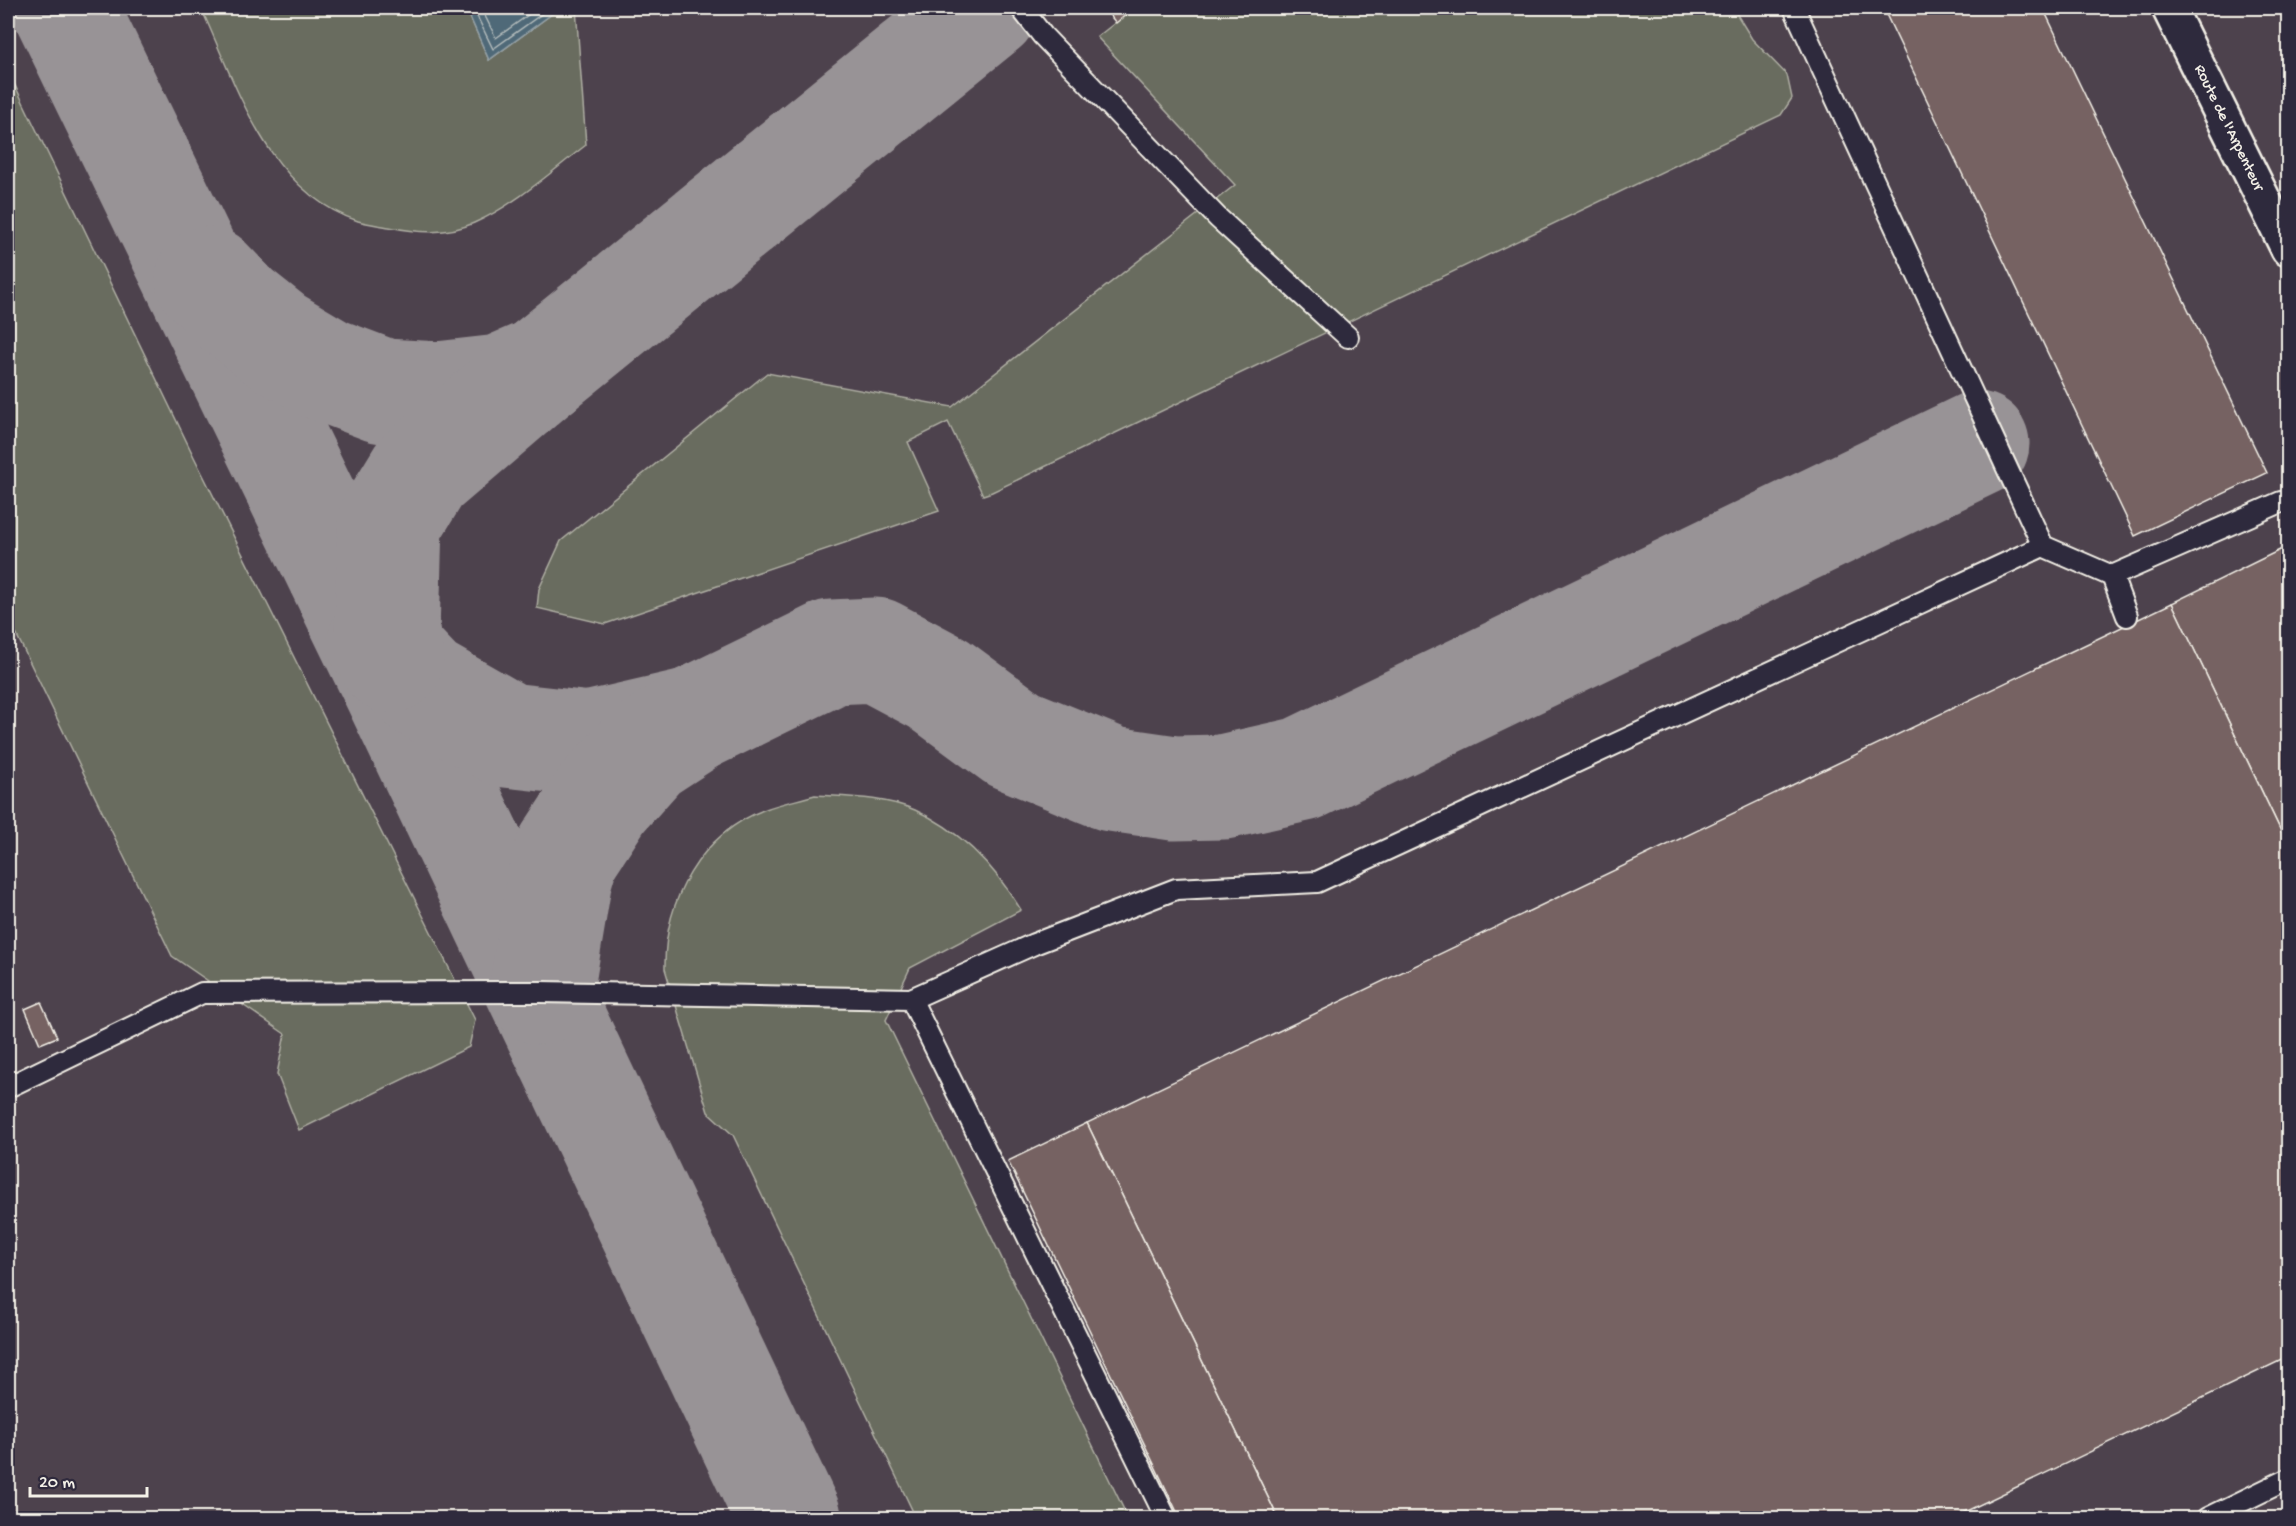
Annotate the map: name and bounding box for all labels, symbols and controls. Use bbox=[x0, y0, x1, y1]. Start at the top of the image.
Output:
street label: Route de l'Arpenteur bbox=[2189, 62, 2268, 196]
scale bar bbox=[30, 1460, 147, 1498]
text: 20 m bbox=[39, 1473, 75, 1494]

